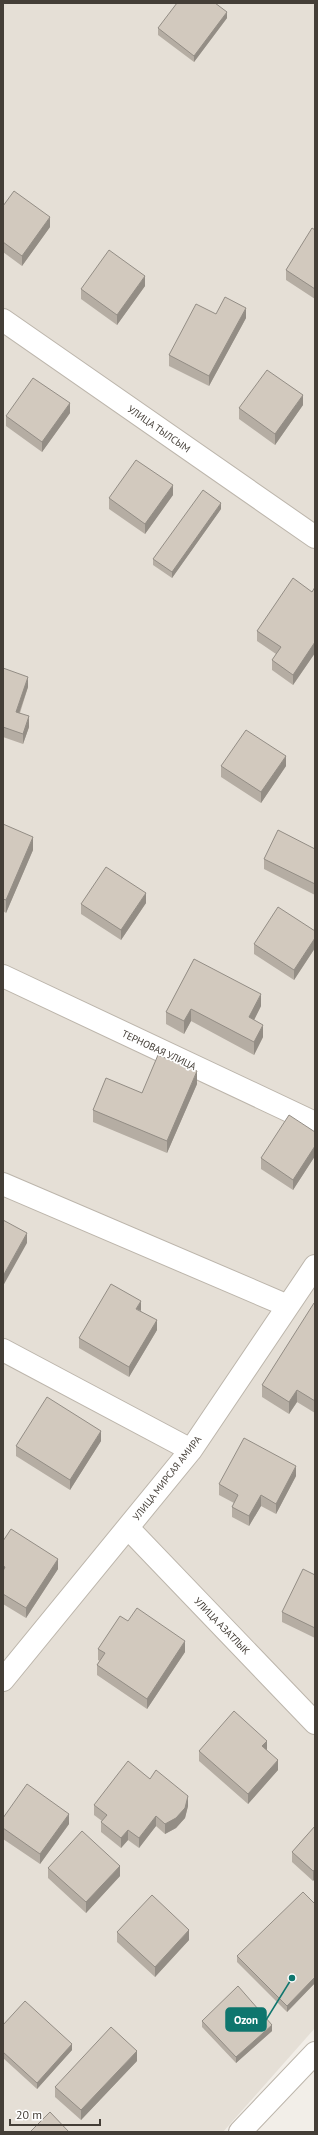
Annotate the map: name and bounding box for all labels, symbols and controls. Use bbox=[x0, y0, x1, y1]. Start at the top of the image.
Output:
street label: УЛИЦА ТЫЛСЫМ bbox=[125, 403, 193, 456]
street label: ТЕРНОВАЯ УЛИЦА bbox=[120, 1027, 199, 1073]
street label: УЛИЦА МИРСАЯ АМИРА bbox=[130, 1433, 204, 1523]
street label: УЛИЦА АЗАТЛЫК bbox=[191, 1595, 253, 1657]
callout: Ozon bbox=[226, 2008, 266, 2031]
text: Ozon bbox=[234, 2013, 258, 2027]
scale bar bbox=[10, 2101, 100, 2127]
text: 20 m bbox=[16, 2107, 42, 2122]

